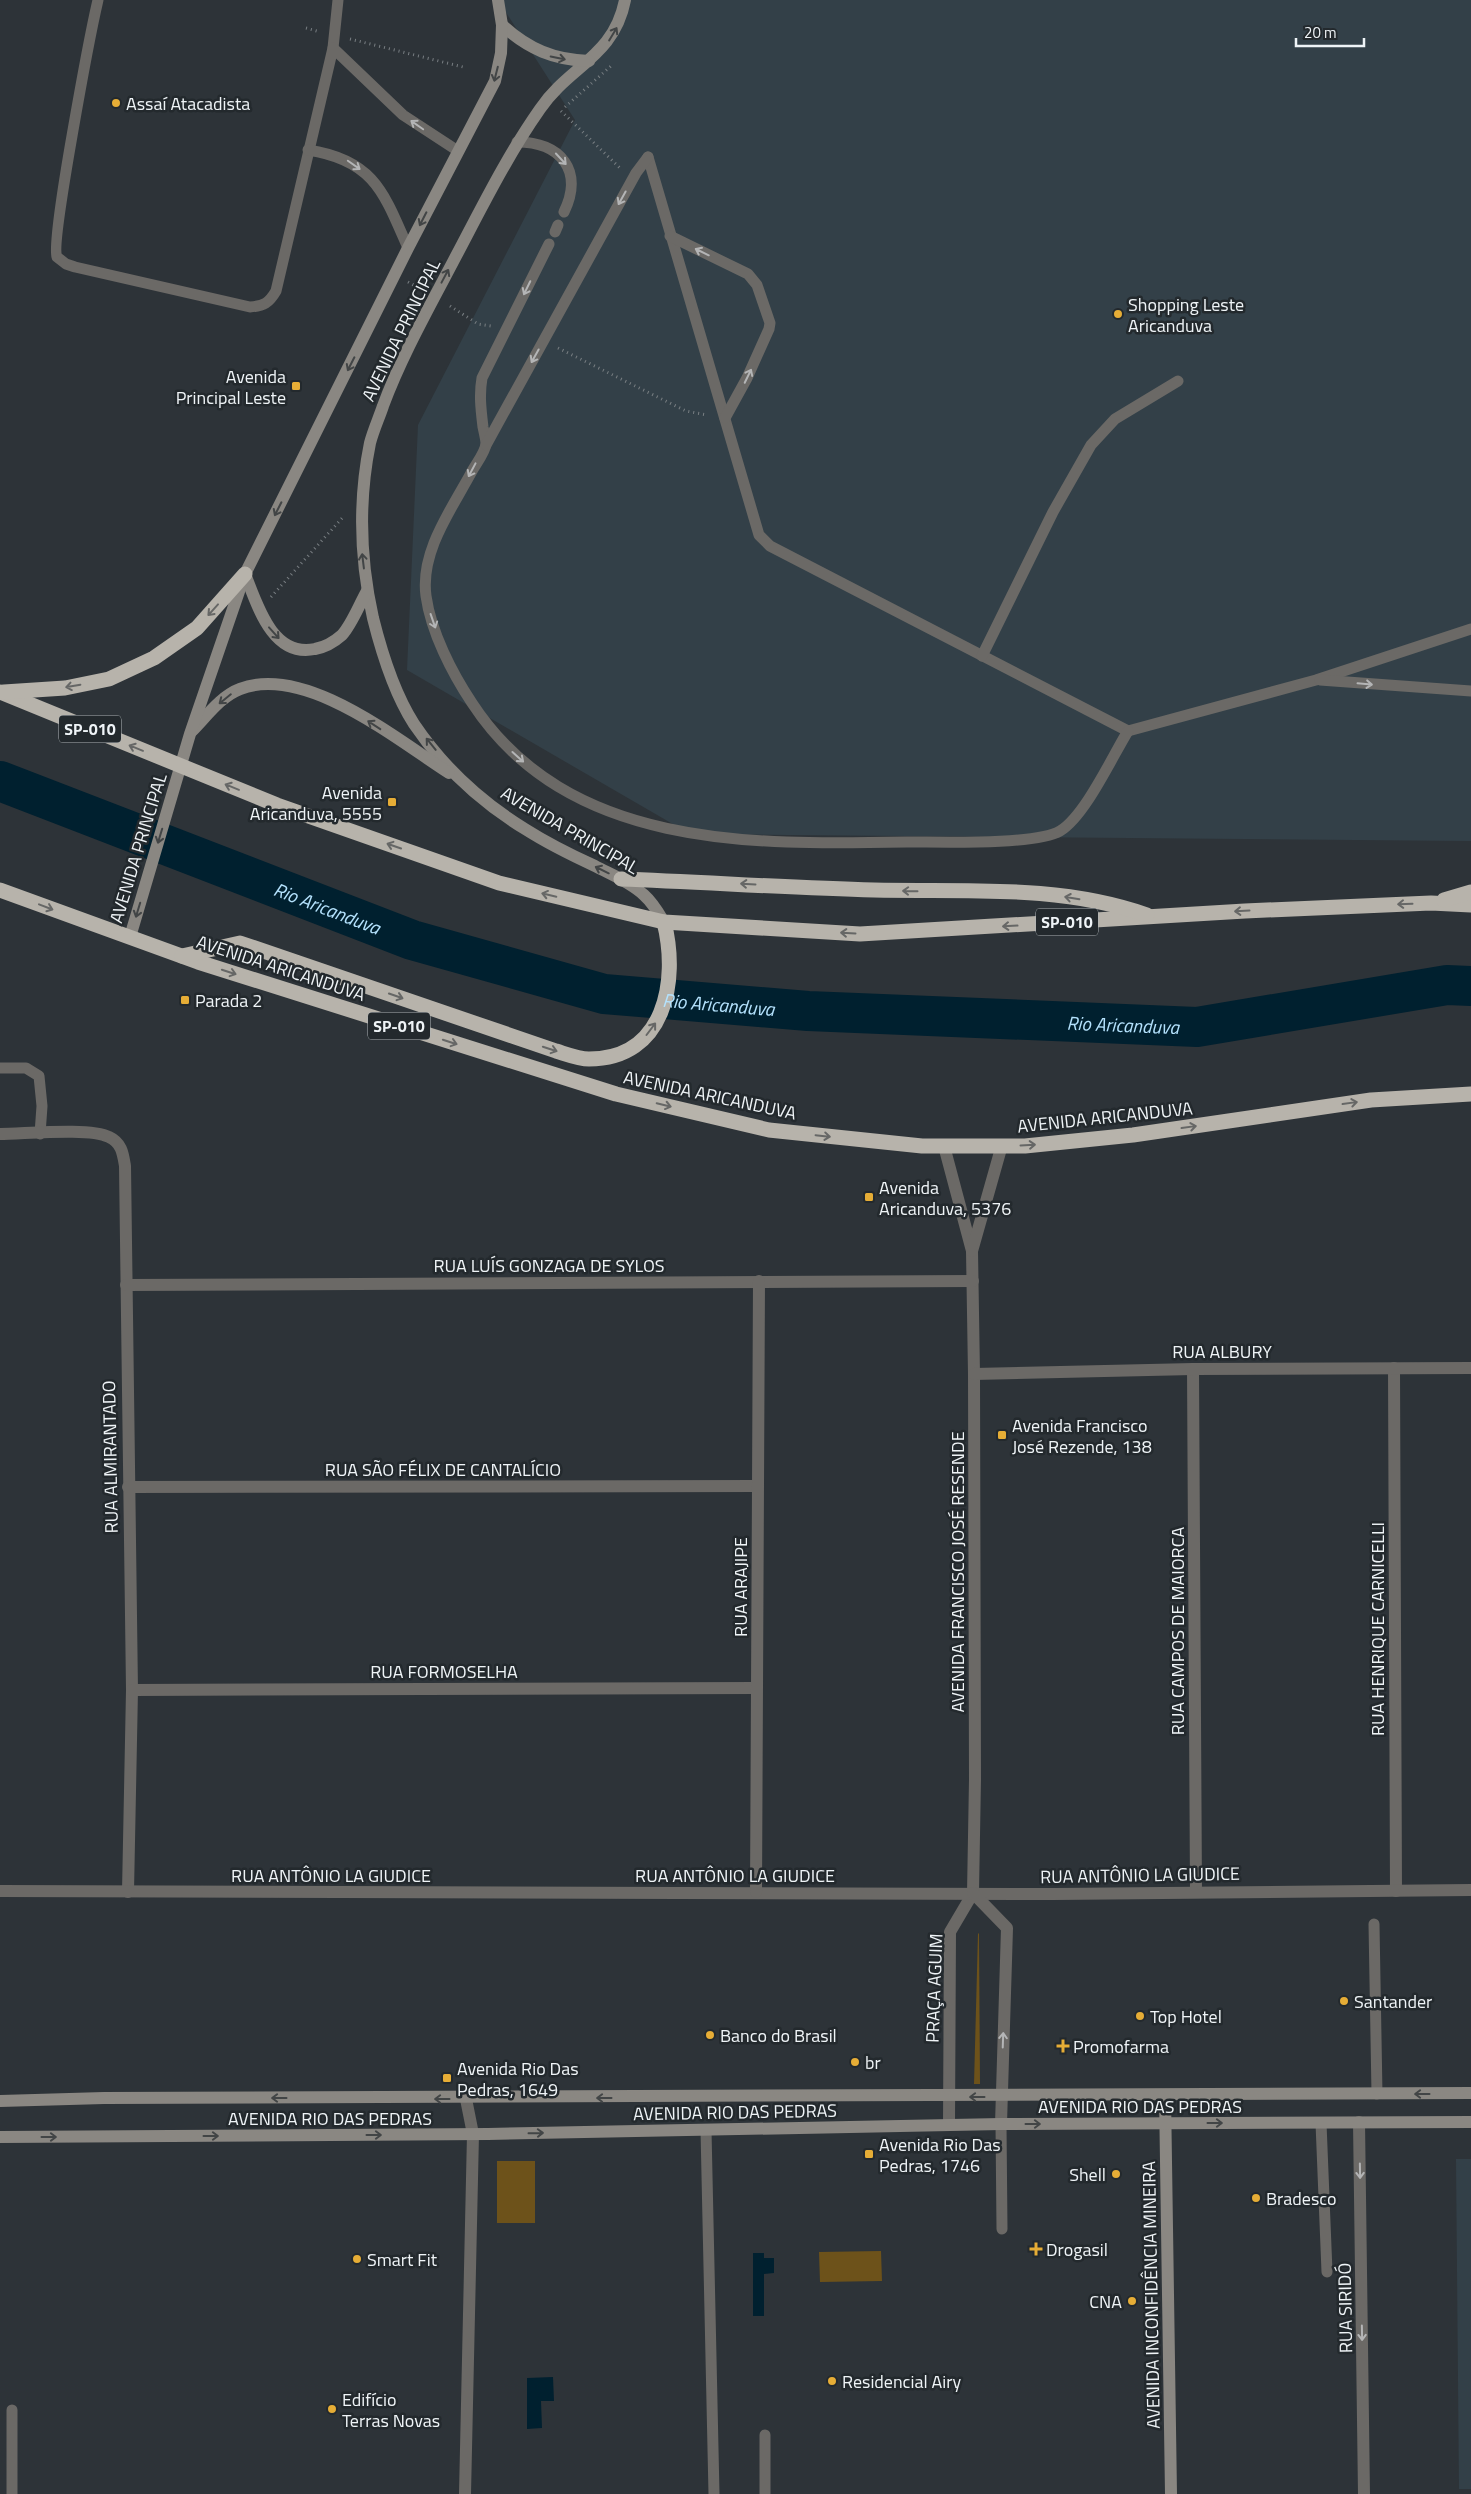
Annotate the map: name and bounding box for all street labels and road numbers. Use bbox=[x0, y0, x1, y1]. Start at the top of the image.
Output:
street label: AVENIDA PRINCIPAL bbox=[355, 254, 447, 406]
road number: SP-010 bbox=[59, 716, 121, 742]
street label: AVENIDA PRINCIPAL bbox=[102, 769, 174, 926]
street label: AVENIDA PRINCIPAL bbox=[496, 779, 644, 881]
road number: SP-010 bbox=[1036, 909, 1098, 936]
street label: AVENIDA ARICANDUVA bbox=[193, 928, 369, 1008]
road number: SP-010 bbox=[368, 1012, 430, 1040]
street label: AVENIDA ARICANDUVA bbox=[621, 1063, 799, 1127]
street label: AVENIDA ARICANDUVA bbox=[1016, 1094, 1194, 1140]
street label: RUA LUÍS GONZAGA DE SYLOS bbox=[433, 1252, 665, 1279]
street label: RUA ALBURY bbox=[1172, 1338, 1272, 1365]
street label: RUA ALMIRANTADO bbox=[95, 1380, 125, 1534]
street label: AVENIDA FRANCISCO JOSÉ RESENDE bbox=[944, 1431, 971, 1713]
street label: RUA SÃO FÉLIX DE CANTALÍCIO bbox=[325, 1456, 561, 1483]
street label: RUA HENRIQUE CARNICELLI bbox=[1364, 1522, 1391, 1736]
street label: RUA CAMPOS DE MAIORCA bbox=[1164, 1527, 1191, 1735]
street label: RUA ARAJIPE bbox=[727, 1537, 754, 1637]
street label: RUA FORMOSELHA bbox=[370, 1658, 518, 1685]
street label: RUA ANTÔNIO LA GIUDICE bbox=[1040, 1860, 1240, 1890]
street label: RUA ANTÔNIO LA GIUDICE bbox=[231, 1862, 431, 1889]
street label: RUA ANTÔNIO LA GIUDICE bbox=[635, 1862, 835, 1889]
street label: PRAÇA AGUIM bbox=[919, 1933, 949, 2043]
street label: AVENIDA RIO DAS PEDRAS bbox=[1038, 2093, 1242, 2120]
street label: AVENIDA RIO DAS PEDRAS bbox=[633, 2097, 837, 2127]
street label: AVENIDA RIO DAS PEDRAS bbox=[228, 2105, 432, 2132]
street label: AVENIDA INCONFIDÊNCIA MINEIRA bbox=[1135, 2161, 1167, 2429]
street label: RUA SIRIDÓ bbox=[1331, 2263, 1359, 2353]

